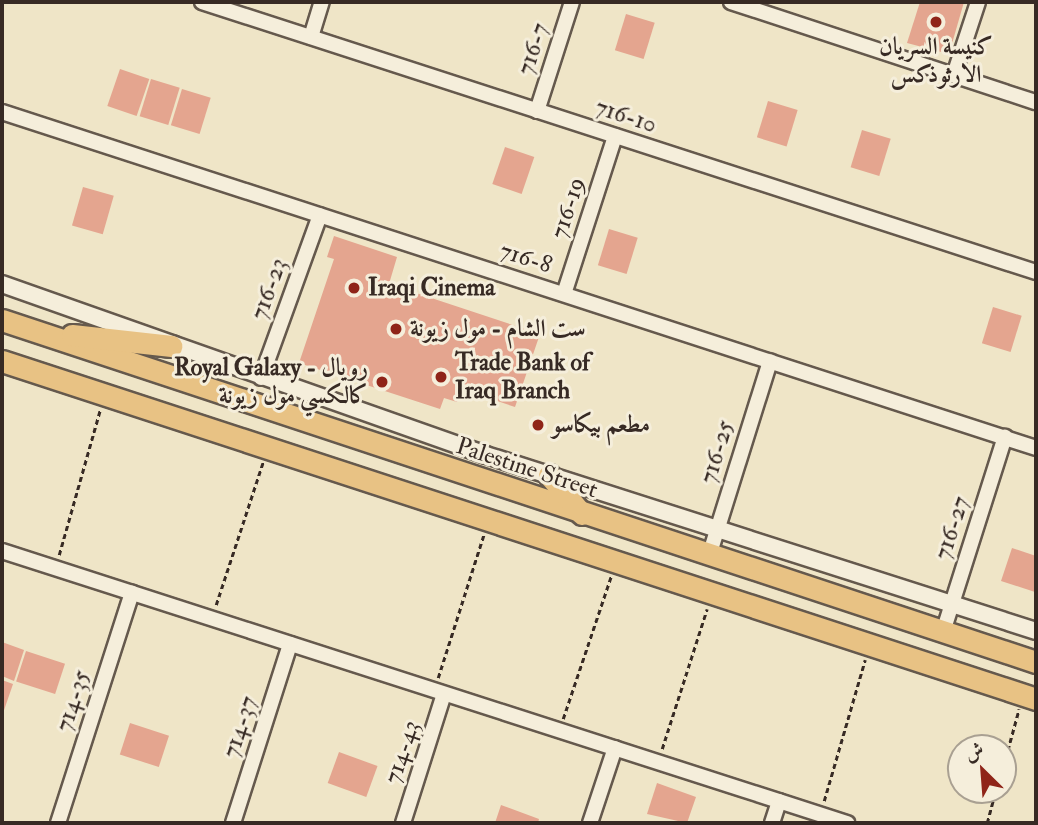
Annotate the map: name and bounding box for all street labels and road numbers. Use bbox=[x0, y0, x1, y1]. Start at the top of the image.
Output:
street label: 716-7 bbox=[511, 19, 555, 79]
street label: 716-10 bbox=[592, 93, 660, 139]
street label: 716-19 bbox=[545, 174, 591, 242]
street label: 716-8 bbox=[496, 236, 556, 280]
street label: 716-23 bbox=[245, 254, 293, 324]
street label: 716-25 bbox=[694, 417, 740, 487]
street label: Palestine Street bbox=[453, 432, 601, 504]
street label: 716-27 bbox=[928, 493, 976, 563]
street label: 714-35 bbox=[50, 667, 96, 735]
street label: 714-37 bbox=[217, 693, 263, 761]
street label: 714-43 bbox=[378, 717, 426, 787]

